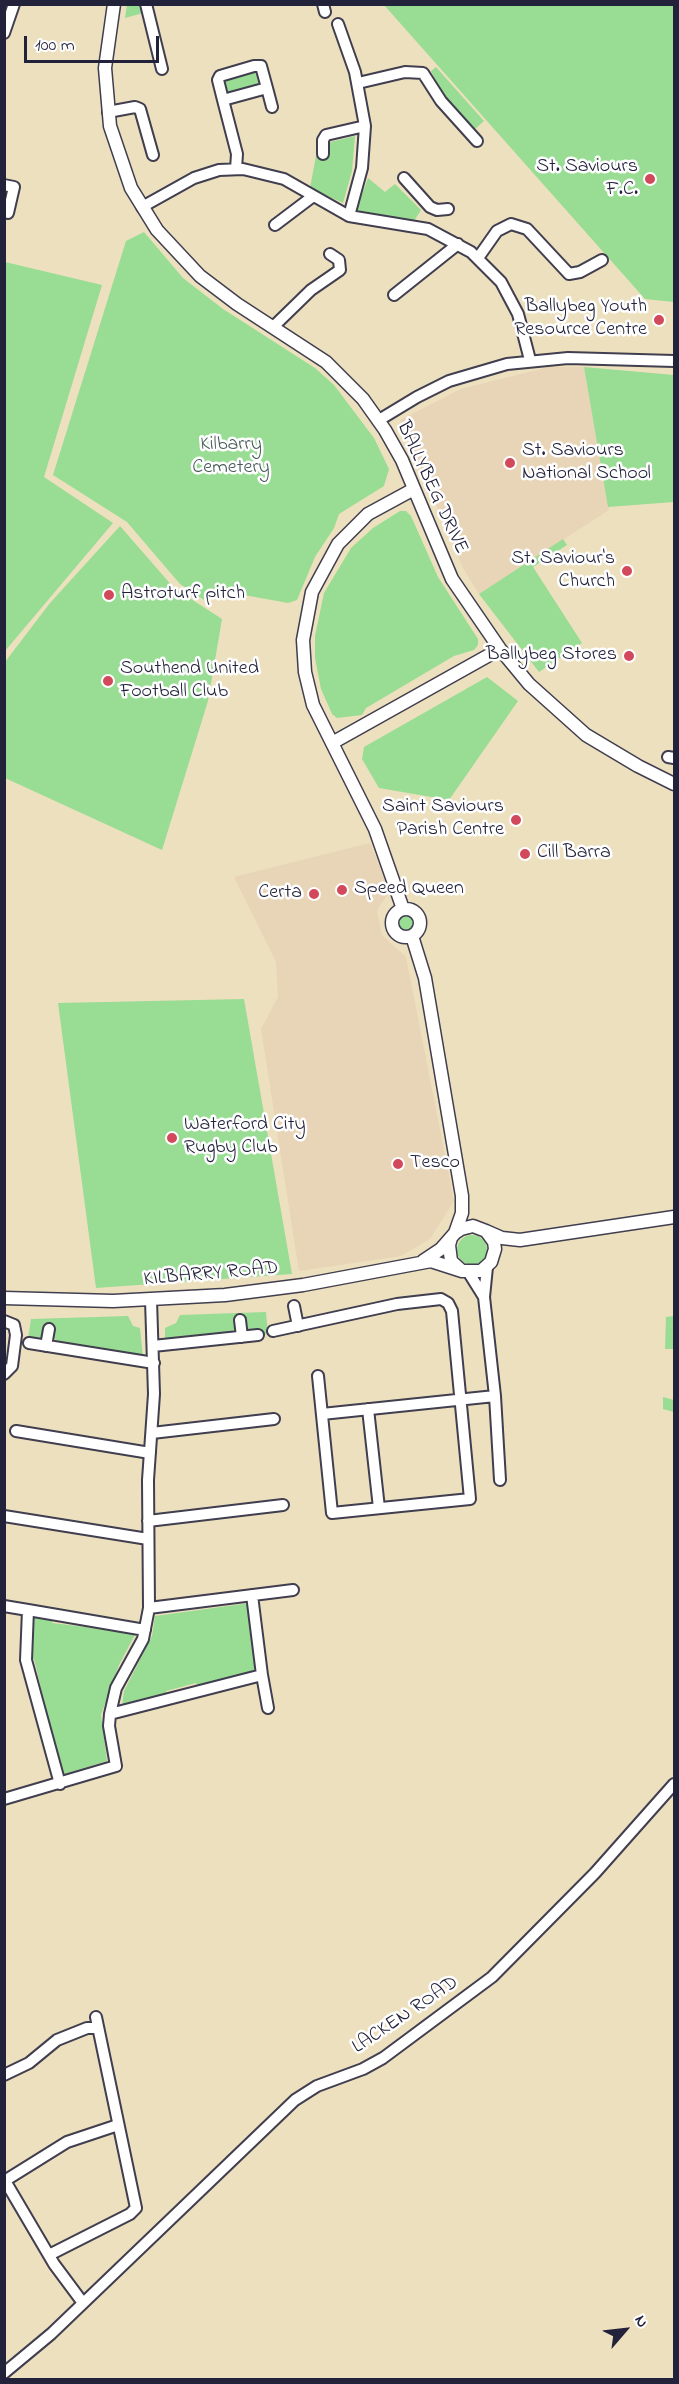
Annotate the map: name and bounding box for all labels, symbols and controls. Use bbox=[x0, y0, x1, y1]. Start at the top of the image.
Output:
scale bar bbox=[27, 24, 162, 62]
text: 100 m bbox=[35, 33, 75, 59]
place label: St. Saviours F.C. bbox=[536, 156, 638, 203]
marker: St. Saviours F.C. bbox=[643, 172, 657, 186]
place label: Ballybeg Youth Resource Centre bbox=[514, 296, 647, 343]
marker: Ballybeg Youth Resource Centre bbox=[652, 313, 666, 327]
street label: BALLYBEG DRIVE bbox=[390, 418, 472, 558]
park label: Kilbarry Cemetery bbox=[192, 434, 270, 481]
place label: St. Saviours National School bbox=[522, 440, 651, 487]
marker: St. Saviours National School bbox=[503, 456, 517, 470]
place label: St. Saviour's Church bbox=[511, 548, 615, 595]
marker: St. Saviour's Church bbox=[620, 564, 634, 578]
place label: Astroturf pitch bbox=[121, 583, 245, 607]
marker: Astroturf pitch bbox=[102, 588, 116, 602]
place label: Ballybeg Stores bbox=[486, 644, 617, 668]
marker: Ballybeg Stores bbox=[622, 649, 636, 663]
place label: Southend United Football Club bbox=[120, 658, 259, 705]
marker: Southend United Football Club bbox=[101, 674, 115, 688]
place label: Saint Saviours Parish Centre bbox=[382, 796, 504, 843]
marker: Saint Saviours Parish Centre bbox=[509, 813, 523, 827]
place label: Cill Barra bbox=[537, 842, 611, 866]
marker: Cill Barra bbox=[518, 847, 532, 861]
place label: Speed Queen bbox=[354, 878, 464, 902]
place label: Certa bbox=[258, 882, 302, 906]
marker: Speed Queen bbox=[335, 883, 349, 897]
marker: Certa bbox=[307, 887, 321, 901]
place label: Waterford City Rugby Club bbox=[184, 1114, 306, 1161]
marker: Waterford City Rugby Club bbox=[165, 1131, 179, 1145]
place label: Tesco bbox=[410, 1152, 460, 1176]
marker: Tesco bbox=[391, 1157, 405, 1171]
street label: KILBARRY ROAD bbox=[143, 1257, 279, 1293]
street label: LACKEN ROAD bbox=[349, 1972, 463, 2060]
north arrow bbox=[595, 2300, 655, 2360]
text: N bbox=[628, 2311, 654, 2332]

